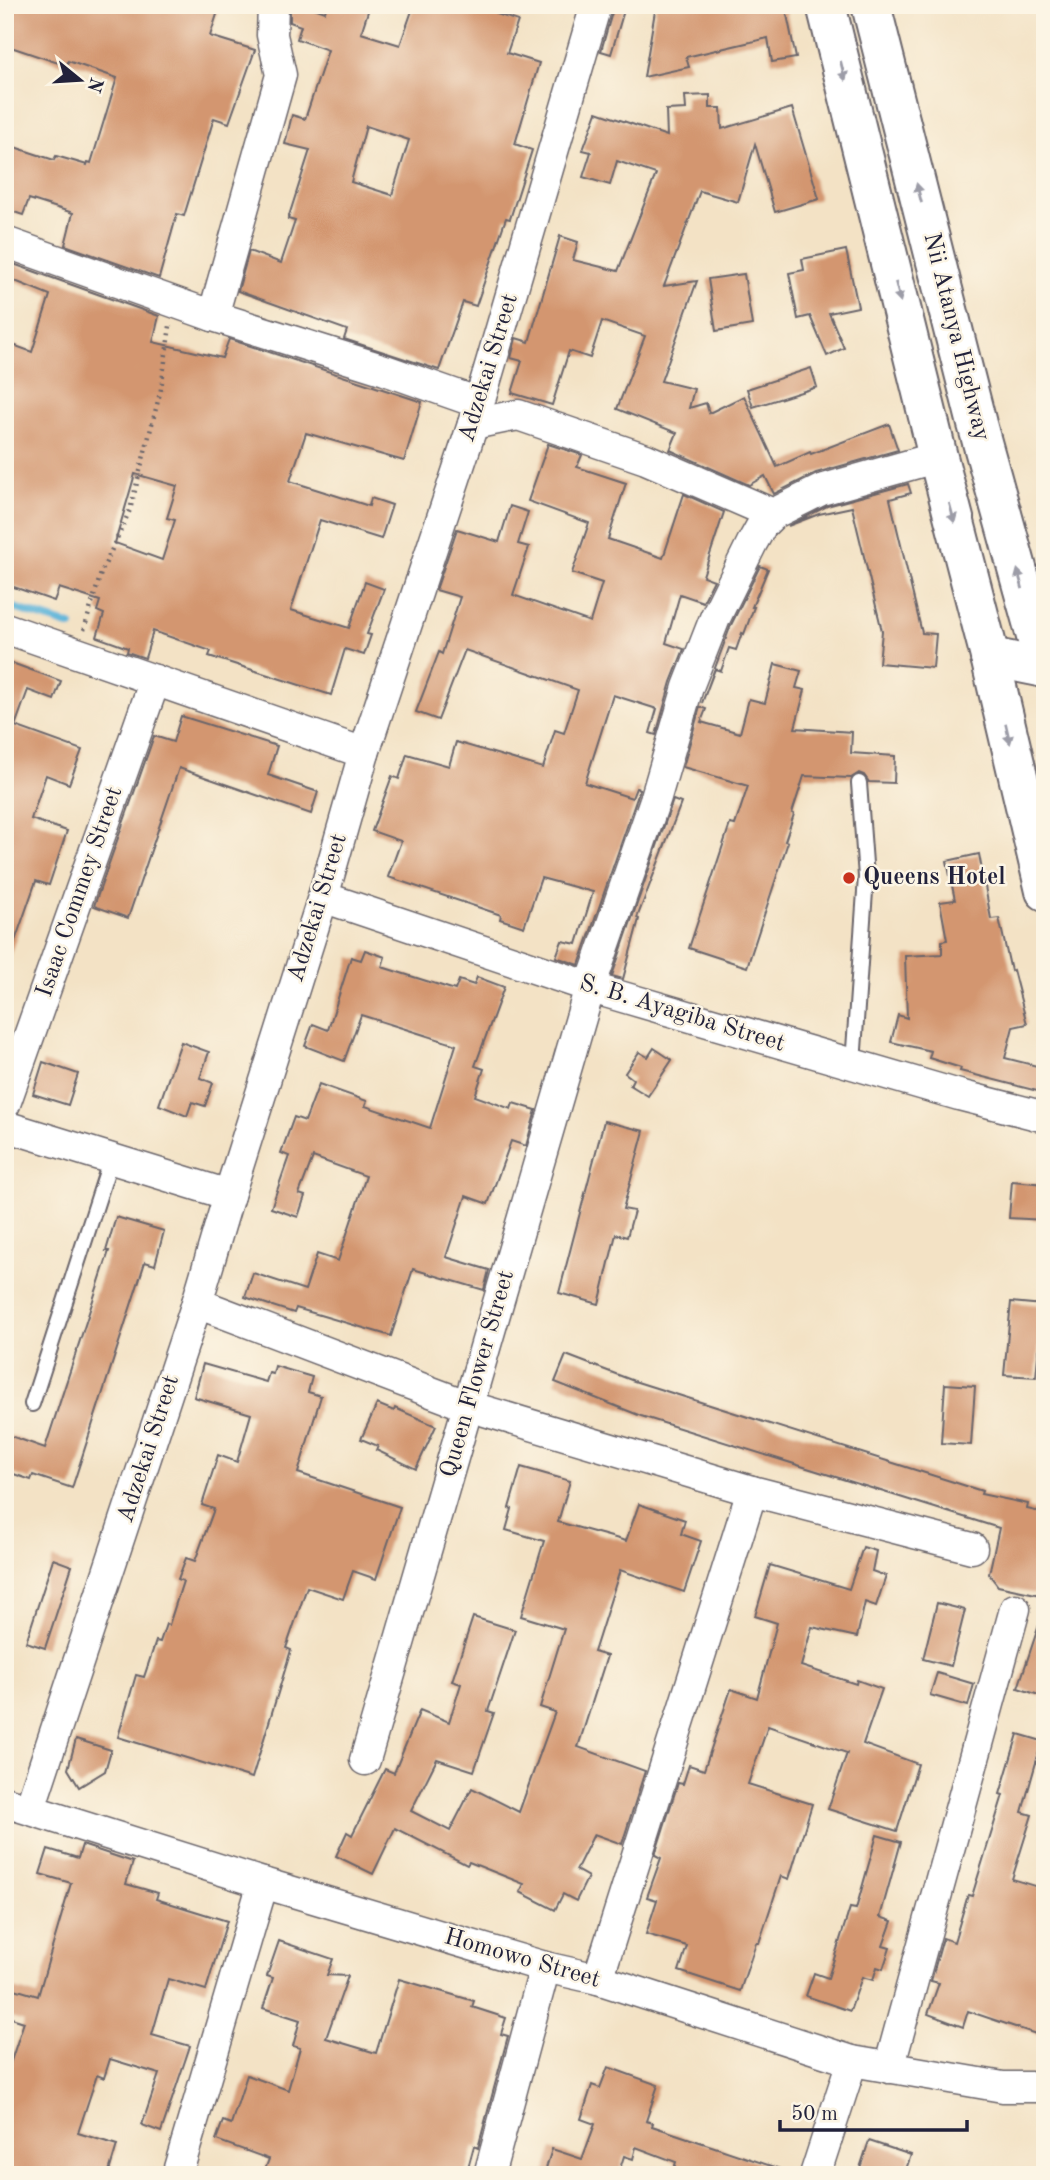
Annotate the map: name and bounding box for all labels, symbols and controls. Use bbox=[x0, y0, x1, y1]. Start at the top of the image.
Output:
north arrow bbox=[46, 46, 116, 116]
one-way arrow bbox=[838, 61, 848, 82]
text: N bbox=[82, 75, 105, 95]
one-way arrow bbox=[913, 182, 924, 204]
street label: Nii Atanya Highway bbox=[919, 230, 994, 444]
one-way arrow bbox=[893, 281, 904, 303]
street label: Adzekai Street bbox=[455, 291, 523, 445]
one-way arrow bbox=[947, 502, 958, 524]
one-way arrow bbox=[1014, 568, 1025, 590]
one-way arrow bbox=[1003, 723, 1014, 745]
street label: Isaac Commey Street bbox=[33, 784, 127, 1000]
street label: Adzekai Street bbox=[284, 831, 352, 985]
place label: Queens Hotel bbox=[863, 866, 1006, 890]
marker: Queens Hotel bbox=[841, 870, 857, 886]
street label: S. B. Ayagiba Street bbox=[576, 971, 788, 1057]
street label: Queen Flower Street bbox=[437, 1268, 519, 1480]
street label: Adzekai Street bbox=[114, 1372, 184, 1526]
street label: Homowo Street bbox=[441, 1925, 603, 1993]
scale bar bbox=[780, 2089, 968, 2133]
text: 50 m bbox=[791, 2104, 838, 2125]

